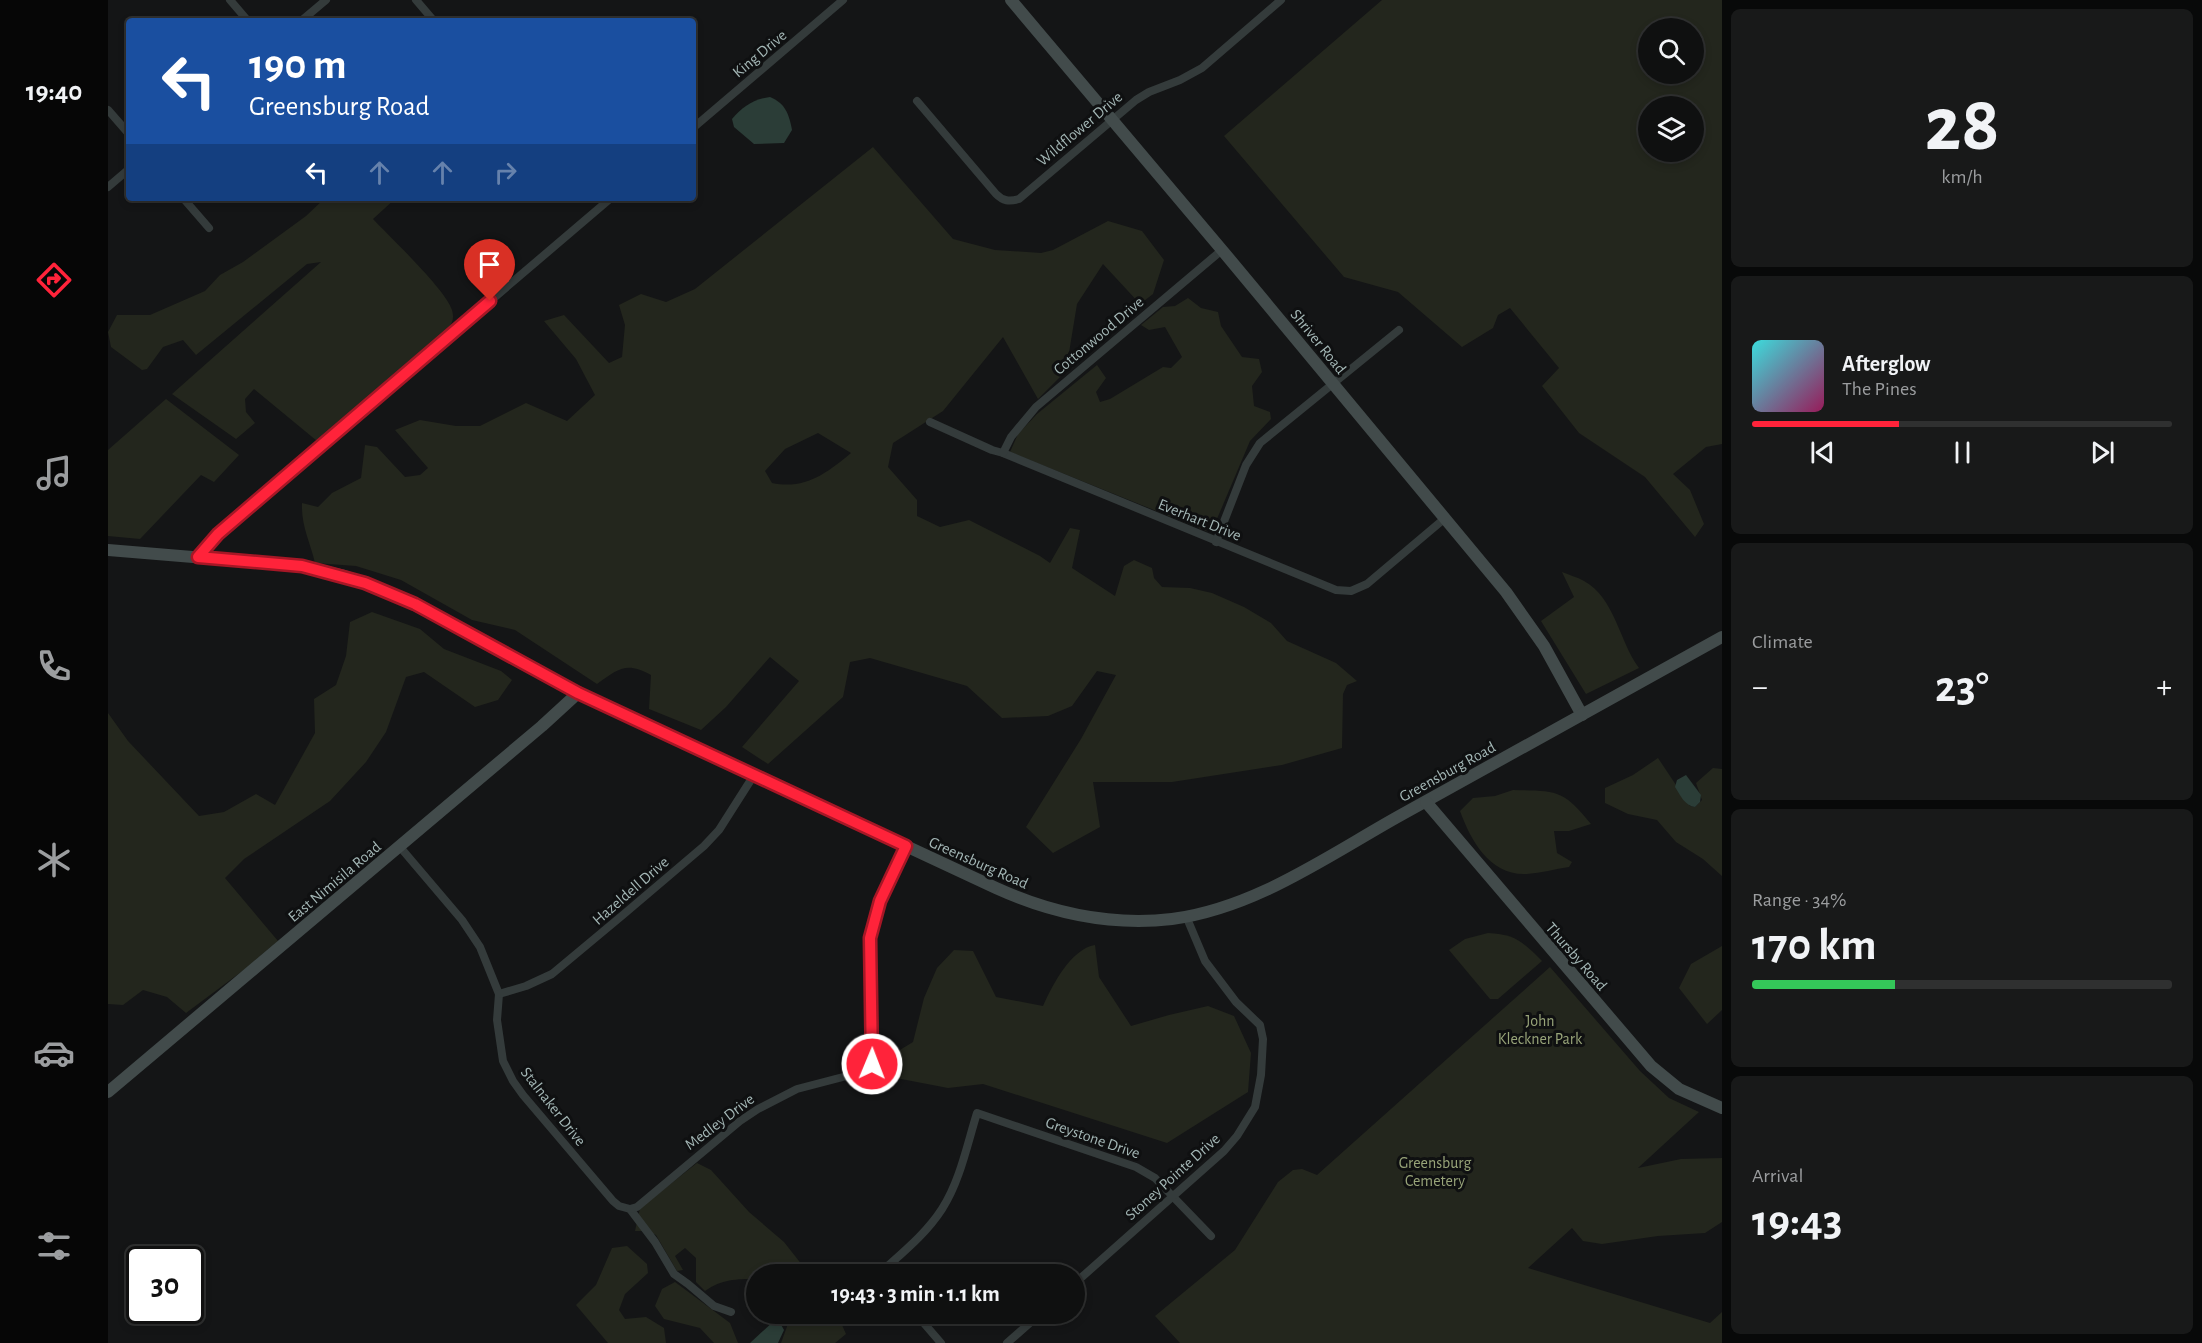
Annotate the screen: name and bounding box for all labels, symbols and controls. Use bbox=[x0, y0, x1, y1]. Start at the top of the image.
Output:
map controls bbox=[1638, 18, 1704, 162]
button: search bbox=[1638, 18, 1704, 84]
street label: King Drive bbox=[730, 27, 790, 81]
icon: left bbox=[150, 42, 228, 120]
text: 190 m bbox=[249, 44, 347, 86]
text: 19:40 bbox=[26, 78, 82, 105]
text: 28 bbox=[1924, 87, 2000, 165]
street label: Wildflower Drive bbox=[1034, 89, 1125, 169]
text: Greensburg Road bbox=[249, 93, 430, 120]
button: layers bbox=[1638, 96, 1704, 162]
icon: left bbox=[300, 156, 333, 189]
icon: ahead bbox=[363, 156, 396, 189]
icon: ahead bbox=[426, 156, 459, 189]
icon: right bbox=[489, 156, 522, 189]
text: km/h bbox=[1941, 167, 1983, 187]
pin bbox=[464, 239, 515, 301]
icon: arrive bbox=[473, 248, 506, 281]
icon: directions bbox=[33, 259, 75, 301]
street label: Cottonwood Drive bbox=[1051, 294, 1147, 378]
street label: Shriver Road bbox=[1287, 306, 1349, 377]
text: Afterglow bbox=[1842, 353, 1930, 375]
text: The Pines bbox=[1842, 379, 1917, 399]
icon: previous bbox=[1806, 436, 1839, 469]
icon: pause bbox=[1946, 436, 1979, 469]
icon: next bbox=[2086, 436, 2119, 469]
icon: music bbox=[33, 452, 75, 494]
street label: Everhart Drive bbox=[1156, 496, 1243, 544]
text: Climate bbox=[1752, 632, 1813, 652]
icon: phone bbox=[33, 645, 75, 687]
text: 23° bbox=[1935, 665, 1989, 710]
text: − bbox=[1752, 671, 1768, 704]
text: + bbox=[2156, 671, 2172, 704]
street label: Greensburg Road bbox=[1397, 739, 1498, 805]
street label: Greensburg Road bbox=[926, 834, 1031, 892]
icon: climate bbox=[33, 839, 75, 881]
street label: East Nimisila Road bbox=[285, 839, 384, 925]
street label: Hazeldell Drive bbox=[589, 853, 672, 928]
text: Range · 34% bbox=[1752, 890, 1847, 910]
street label: Thursby Road bbox=[1542, 920, 1610, 994]
text: 170 km bbox=[1752, 923, 1876, 968]
park label: John Kleckner Park bbox=[1498, 1013, 1583, 1047]
icon: car bbox=[33, 1032, 75, 1074]
position arrow bbox=[840, 1032, 904, 1096]
street label: Stalnaker Drive bbox=[518, 1064, 589, 1149]
street label: Medley Drive bbox=[682, 1091, 758, 1154]
street label: Greystone Drive bbox=[1043, 1114, 1142, 1163]
street label: Stoney Pointe Drive bbox=[1122, 1130, 1224, 1224]
park label: Greensburg Cemetery bbox=[1399, 1155, 1471, 1190]
text: Arrival bbox=[1752, 1166, 1803, 1186]
text: 19:43 bbox=[1752, 1199, 1842, 1244]
icon: filters bbox=[33, 1225, 75, 1267]
speed limit sign: 30 bbox=[126, 1246, 204, 1324]
text: 19:43 · 3 min · 1.1 km bbox=[831, 1283, 1000, 1305]

